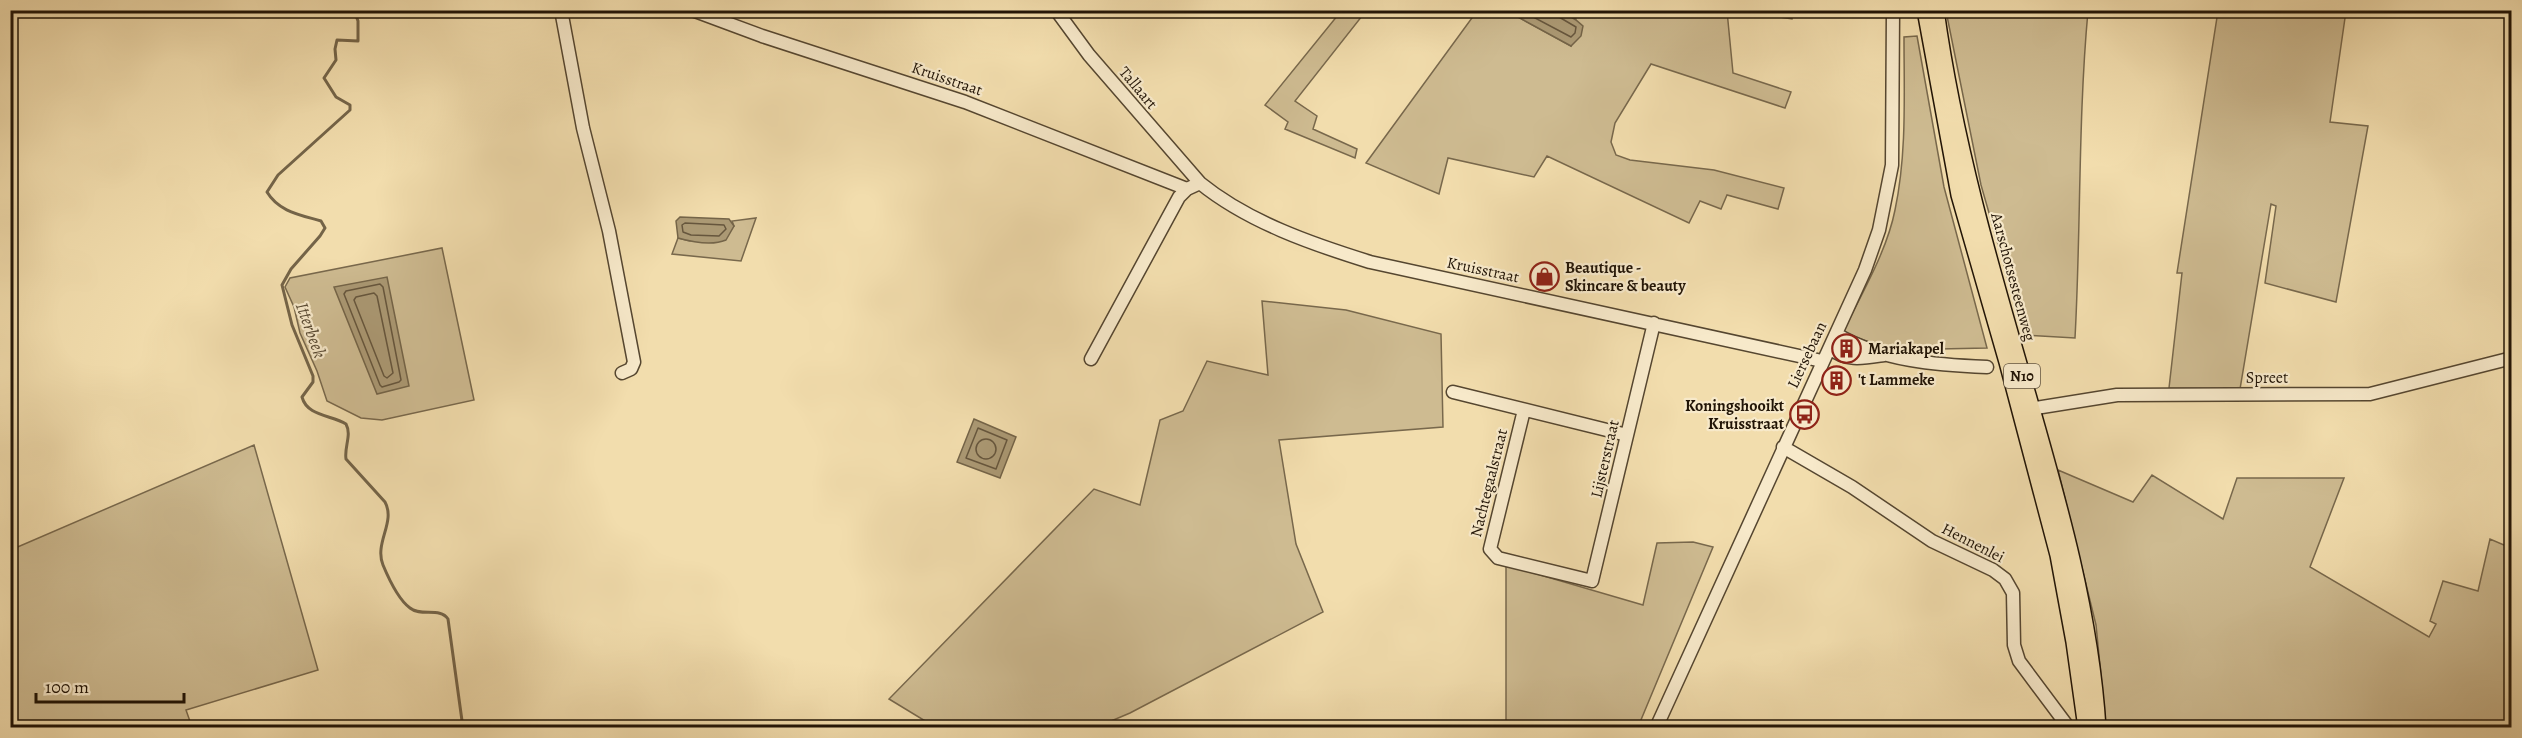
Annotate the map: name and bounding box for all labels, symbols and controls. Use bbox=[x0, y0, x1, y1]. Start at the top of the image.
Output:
street label: Kruisstraat bbox=[909, 57, 985, 101]
street label: Tallaart bbox=[1114, 62, 1162, 114]
street label: Aarschotsesteenweg bbox=[1985, 209, 2041, 344]
street label: Kruisstraat bbox=[1445, 252, 1521, 288]
place label: Beautique - Skincare & beauty bbox=[1565, 257, 1686, 297]
shop icon: Beautique - Skincare & beauty bbox=[1528, 261, 1560, 293]
water label: Itterbeek bbox=[290, 299, 332, 361]
street label: Liersebaan bbox=[1782, 318, 1832, 392]
building icon: Mariakapel bbox=[1831, 333, 1863, 365]
place label: Mariakapel bbox=[1868, 338, 1945, 360]
building icon: 't Lammeke bbox=[1821, 364, 1853, 396]
road number: N10 bbox=[2004, 364, 2040, 388]
street label: Spreet bbox=[2246, 367, 2288, 389]
place label: 't Lammeke bbox=[1858, 369, 1935, 391]
place label: Koningshooikt Kruisstraat bbox=[1685, 395, 1785, 435]
bus stop icon: Koningshooikt Kruisstraat bbox=[1789, 399, 1821, 431]
street label: Lijsterstraat bbox=[1585, 418, 1625, 500]
street label: Nachtegaalstraat bbox=[1465, 427, 1513, 539]
street label: Hennenlei bbox=[1938, 518, 2008, 568]
scale bar bbox=[36, 666, 184, 704]
text: 100 m bbox=[45, 675, 89, 699]

